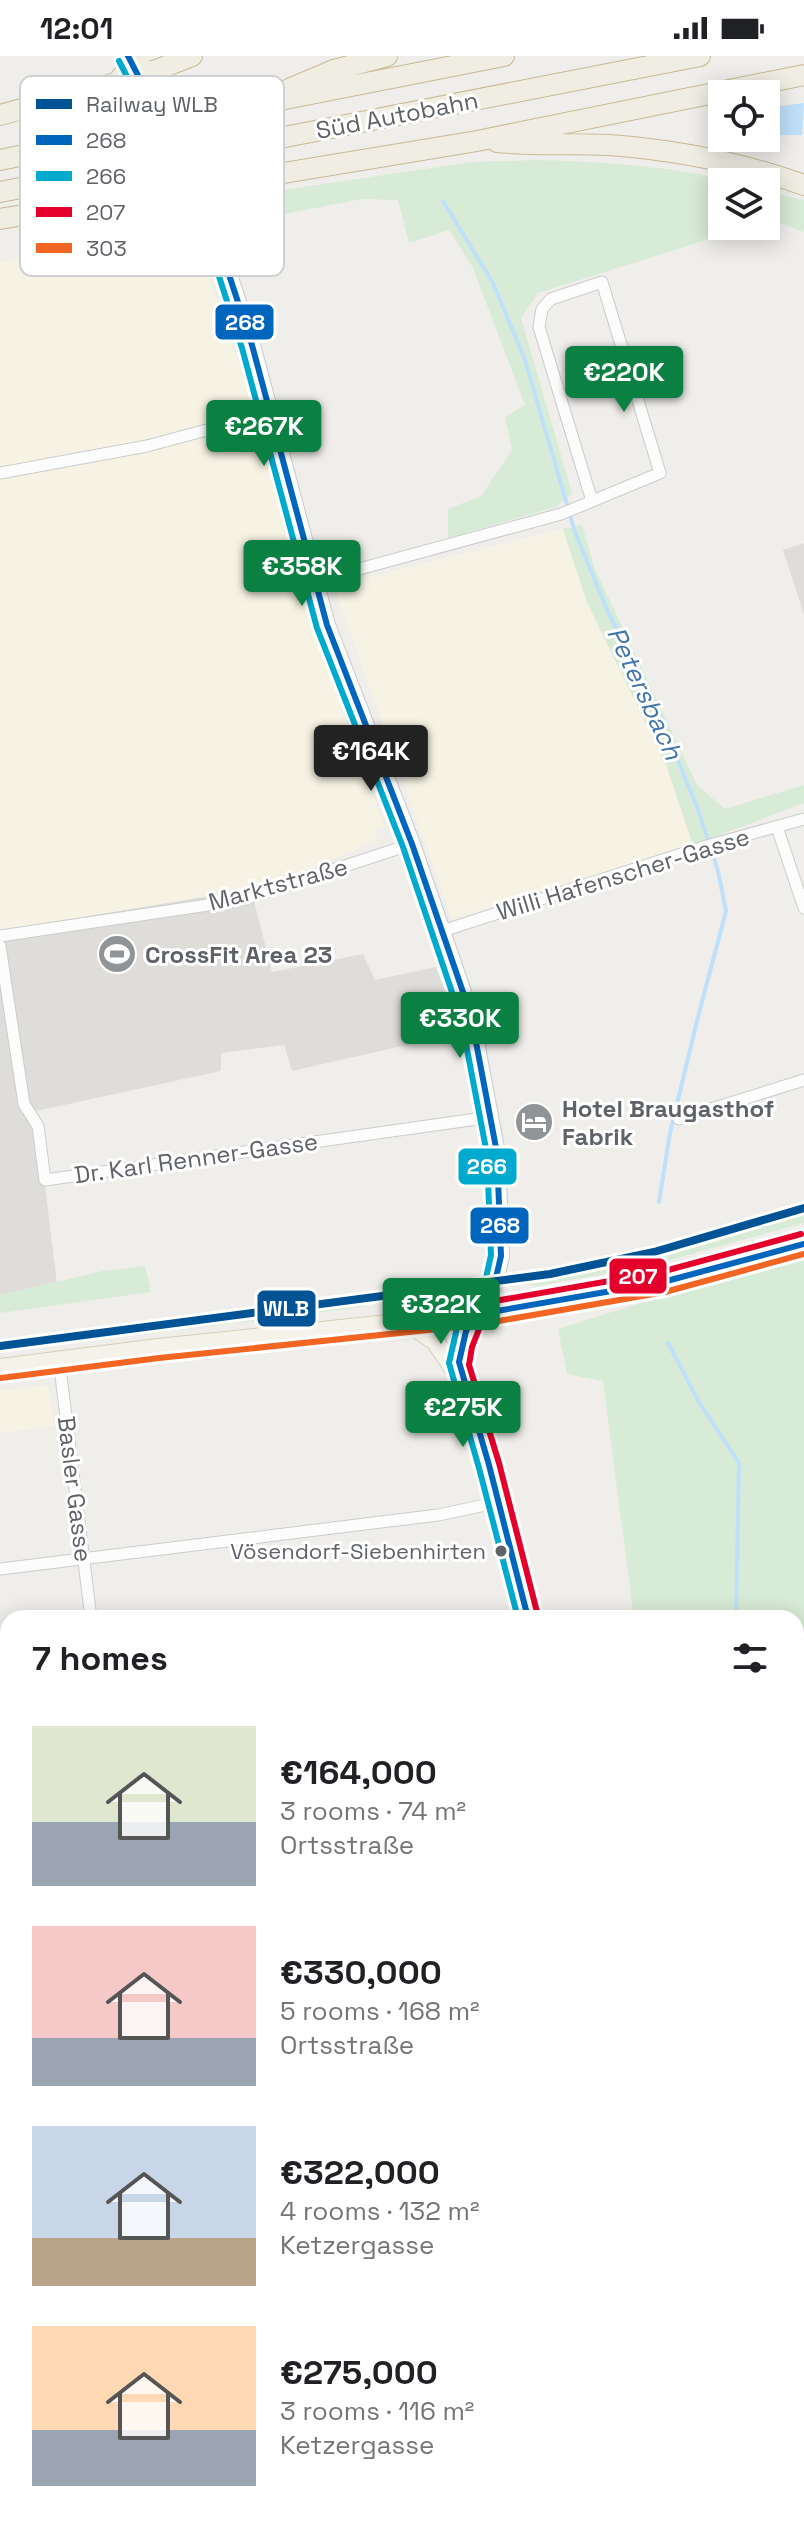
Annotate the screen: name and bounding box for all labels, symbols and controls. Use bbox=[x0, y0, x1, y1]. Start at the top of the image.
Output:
text: 12:01 bbox=[40, 9, 113, 48]
legend bbox=[20, 76, 284, 276]
map controls bbox=[708, 80, 780, 240]
button: locate bbox=[708, 80, 780, 152]
street label: Süd Autobahn bbox=[313, 84, 481, 146]
text: Railway WLB bbox=[86, 90, 218, 118]
text: 268 bbox=[86, 126, 126, 154]
text: 266 bbox=[86, 162, 126, 190]
button: layers bbox=[708, 168, 780, 240]
text: 207 bbox=[86, 198, 125, 226]
text: 303 bbox=[86, 234, 127, 262]
line badge: 268 bbox=[214, 303, 275, 341]
text: 268 bbox=[225, 308, 265, 336]
pin: €220K bbox=[568, 346, 680, 414]
text: €220K bbox=[583, 355, 665, 389]
pin: €267K bbox=[208, 400, 320, 468]
text: €267K bbox=[224, 409, 304, 443]
pin: €358K bbox=[246, 540, 358, 608]
text: €358K bbox=[262, 549, 342, 583]
water label: Petersbach bbox=[599, 621, 691, 766]
pin: €164K bbox=[315, 725, 427, 793]
text: €164K bbox=[332, 734, 410, 768]
street label: Willi Hafenscher-Gasse bbox=[493, 821, 753, 927]
street label: Marktstraße bbox=[205, 851, 351, 917]
sports icon: CrossFit Area 23 bbox=[96, 933, 138, 975]
place label: CrossFit Area 23 bbox=[145, 939, 332, 970]
pin: €330K bbox=[404, 992, 516, 1060]
text: €330K bbox=[419, 1001, 501, 1035]
place label: Hotel Braugasthof Fabrik bbox=[562, 1093, 774, 1152]
hotel icon: Hotel Braugasthof Fabrik bbox=[513, 1101, 555, 1143]
street label: Dr. Karl Renner-Gasse bbox=[72, 1126, 320, 1190]
line badge: 266 bbox=[457, 1147, 518, 1186]
text: 266 bbox=[467, 1152, 507, 1180]
line badge: 268 bbox=[469, 1206, 530, 1245]
text: 268 bbox=[480, 1211, 520, 1239]
line badge: 207 bbox=[608, 1257, 668, 1295]
text: 207 bbox=[618, 1262, 658, 1290]
pin: €322K bbox=[385, 1278, 497, 1346]
text: €322K bbox=[401, 1287, 481, 1321]
line badge: WLB bbox=[256, 1289, 317, 1328]
text: WLB bbox=[263, 1294, 309, 1322]
pin: €275K bbox=[407, 1381, 519, 1449]
text: €275K bbox=[423, 1390, 503, 1424]
street label: Basler Gasse bbox=[51, 1414, 99, 1564]
place label: Vösendorf-Siebenhirten bbox=[230, 1537, 486, 1565]
marker: Vösendorf-Siebenhirten bbox=[493, 1543, 509, 1559]
icon: filters bbox=[728, 1636, 772, 1680]
text: 7 homes bbox=[32, 1637, 168, 1680]
text: €164,000 bbox=[280, 1751, 437, 1794]
icon: home bbox=[96, 1758, 192, 1854]
text: 3 rooms · 74 m² bbox=[280, 1794, 466, 1828]
text: Ortsstraße bbox=[280, 1828, 414, 1862]
text: €330,000 bbox=[280, 1951, 442, 1994]
icon: home bbox=[96, 1958, 192, 2054]
text: 5 rooms · 168 m² bbox=[280, 1994, 480, 2028]
text: Ortsstraße bbox=[280, 2028, 414, 2062]
text: €322,000 bbox=[280, 2151, 440, 2194]
icon: home bbox=[96, 2158, 192, 2254]
text: 4 rooms · 132 m² bbox=[280, 2194, 480, 2228]
text: Ketzergasse bbox=[280, 2228, 434, 2262]
text: €275,000 bbox=[280, 2351, 438, 2394]
icon: home bbox=[96, 2358, 192, 2454]
text: 3 rooms · 116 m² bbox=[280, 2394, 474, 2428]
text: Ketzergasse bbox=[280, 2428, 434, 2462]

